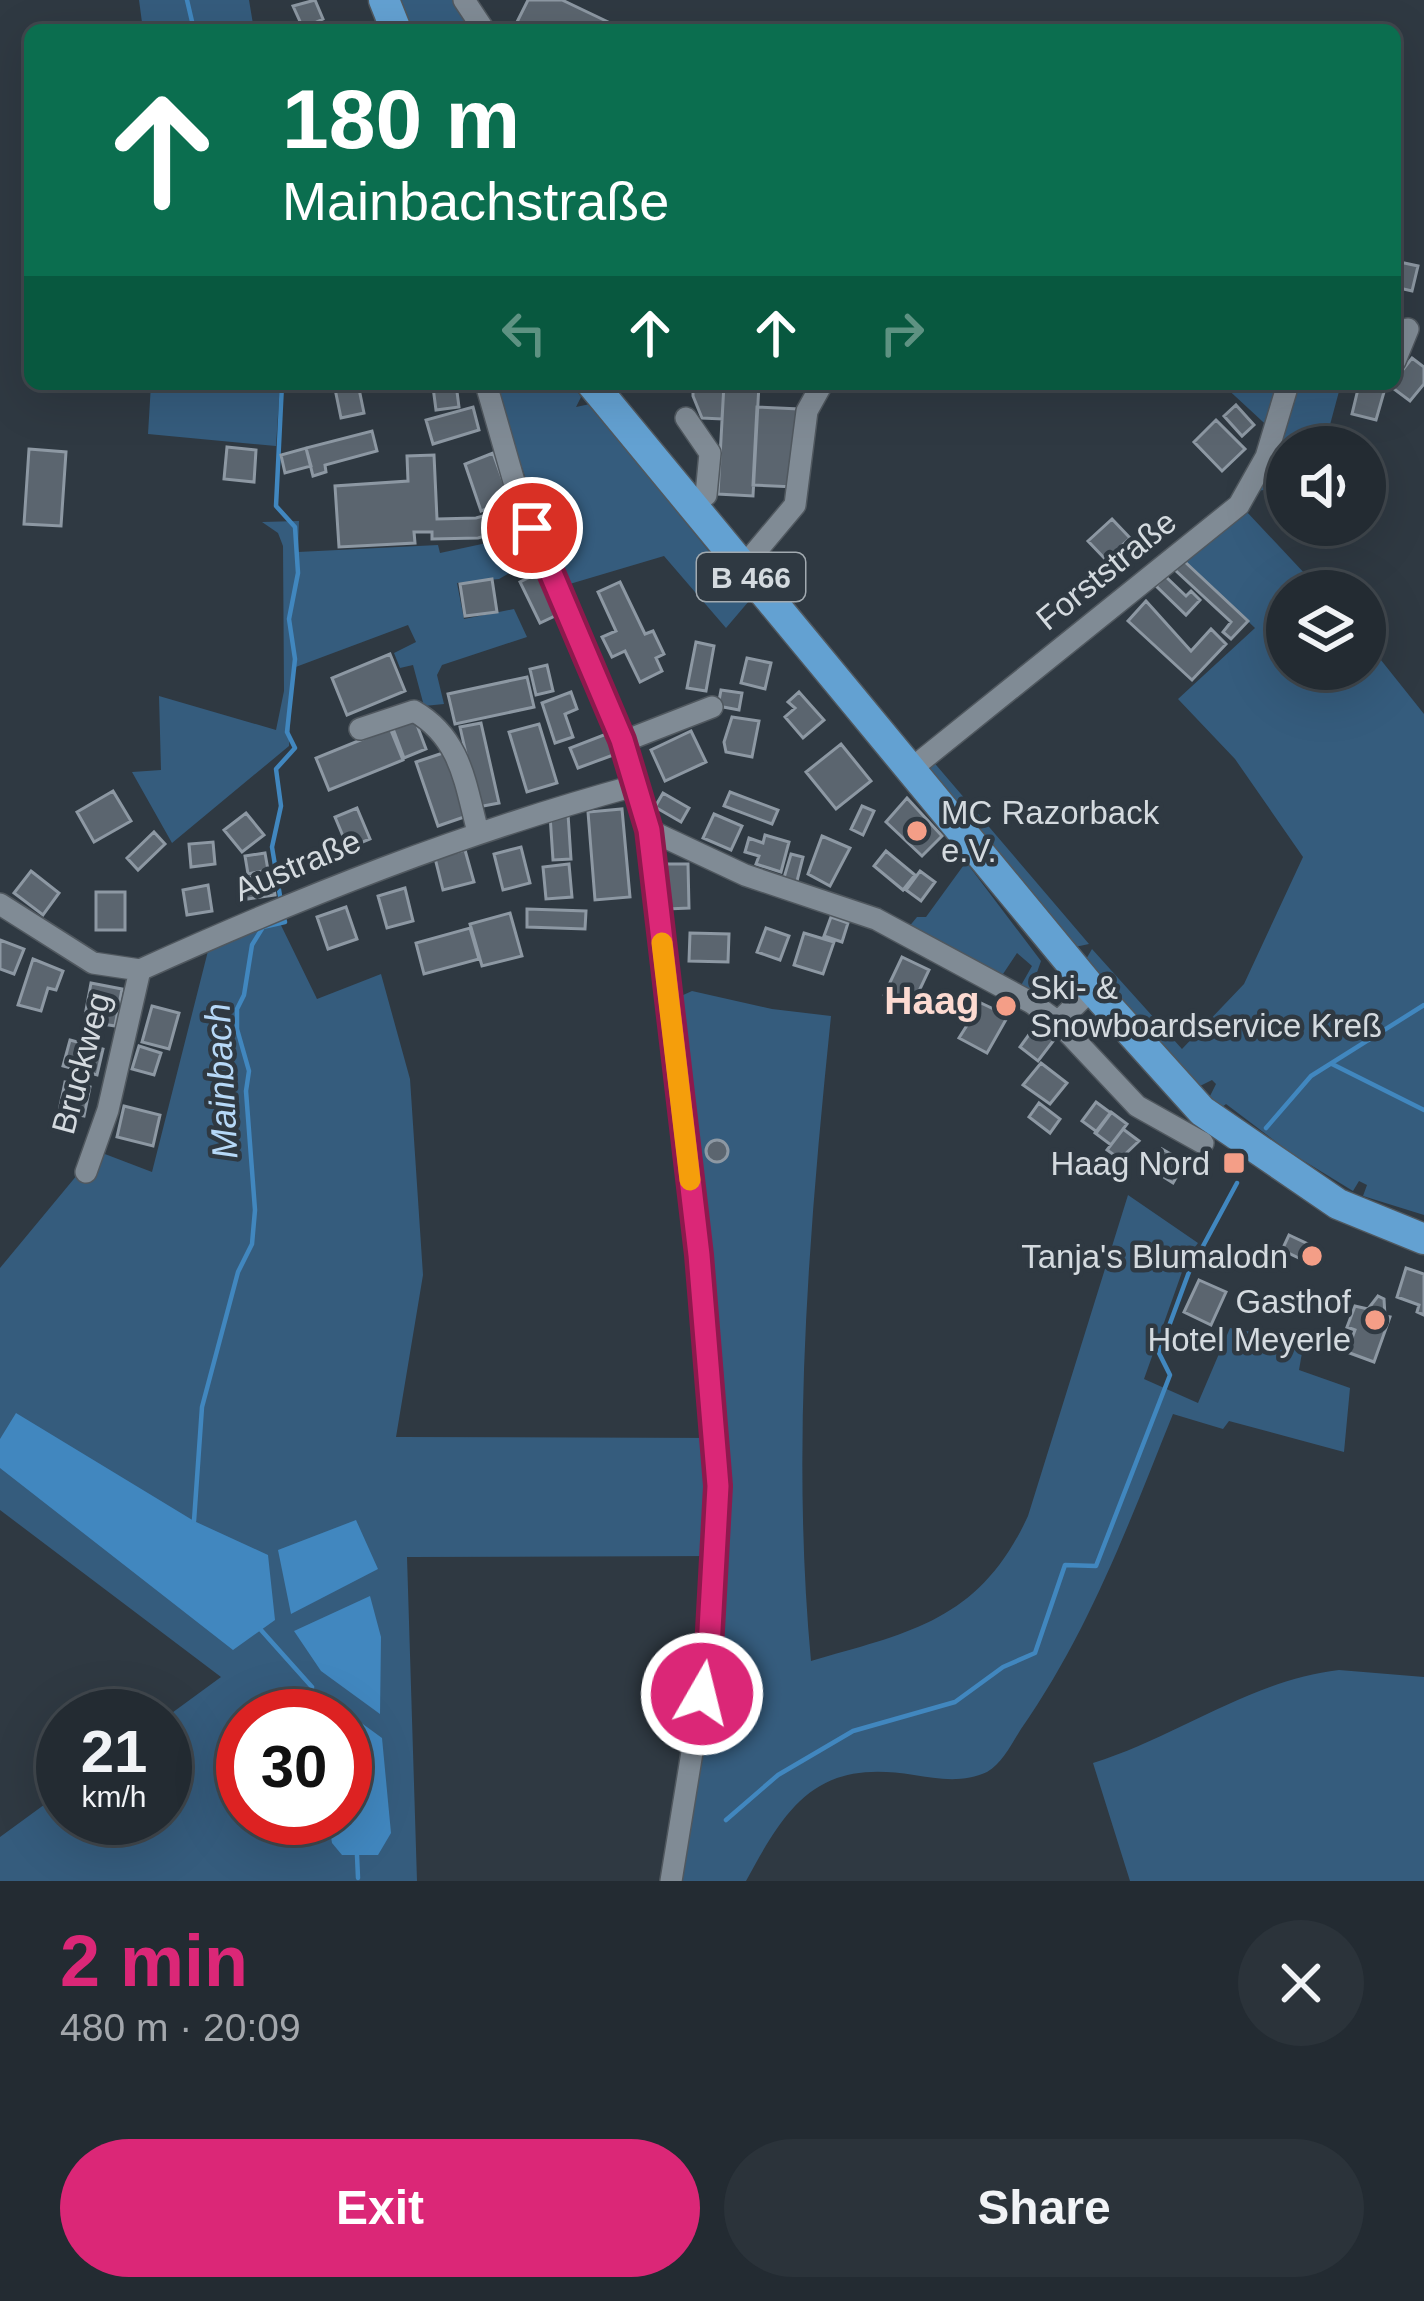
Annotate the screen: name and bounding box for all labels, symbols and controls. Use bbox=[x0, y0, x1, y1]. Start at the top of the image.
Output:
icon: ahead bbox=[84, 72, 240, 228]
text: 180 m bbox=[282, 72, 520, 166]
text: Mainbachstraße bbox=[282, 171, 669, 231]
icon: left bbox=[491, 300, 557, 366]
icon: ahead bbox=[617, 300, 683, 366]
icon: ahead bbox=[743, 300, 809, 366]
icon: right bbox=[869, 300, 935, 366]
map controls bbox=[1266, 426, 1386, 690]
button: sound bbox=[1266, 426, 1386, 546]
pin bbox=[481, 477, 583, 579]
icon: arrive bbox=[499, 495, 565, 561]
street label: Forststraße bbox=[1029, 503, 1183, 637]
road number: B 466 bbox=[697, 553, 805, 601]
button: layers bbox=[1266, 570, 1386, 690]
place label: MC Razorback e.V. bbox=[941, 794, 1160, 869]
marker: MC Razorback e.V. bbox=[904, 818, 930, 844]
street label: Austraße bbox=[228, 822, 366, 908]
place label: Ski- & Snowboardservice Kreß bbox=[1030, 969, 1382, 1044]
district label: Haag bbox=[884, 979, 980, 1022]
street label: Bruckweg bbox=[44, 988, 118, 1138]
marker: Ski- & Snowboardservice Kreß bbox=[993, 993, 1019, 1019]
water label: Mainbach bbox=[196, 1002, 246, 1160]
place label: Haag Nord bbox=[1050, 1145, 1210, 1182]
marker: Haag Nord bbox=[1221, 1150, 1247, 1176]
place label: Tanja's Blumalodn bbox=[1021, 1238, 1288, 1275]
marker: Tanja's Blumalodn bbox=[1299, 1243, 1325, 1269]
place label: Gasthof Hotel Meyerle bbox=[1147, 1283, 1352, 1358]
marker: Gasthof Hotel Meyerle bbox=[1362, 1307, 1388, 1333]
position arrow bbox=[639, 1631, 765, 1757]
speed limit sign: 30 bbox=[216, 1689, 372, 1845]
text: 21 bbox=[81, 1718, 147, 1785]
text: km/h bbox=[81, 1780, 147, 1813]
button: close bbox=[1238, 1920, 1364, 2046]
text: 2 min bbox=[60, 1921, 248, 2001]
text: 480 m · 20:09 bbox=[60, 2006, 301, 2049]
button: Exit bbox=[60, 2139, 700, 2277]
button: Share bbox=[724, 2139, 1364, 2277]

